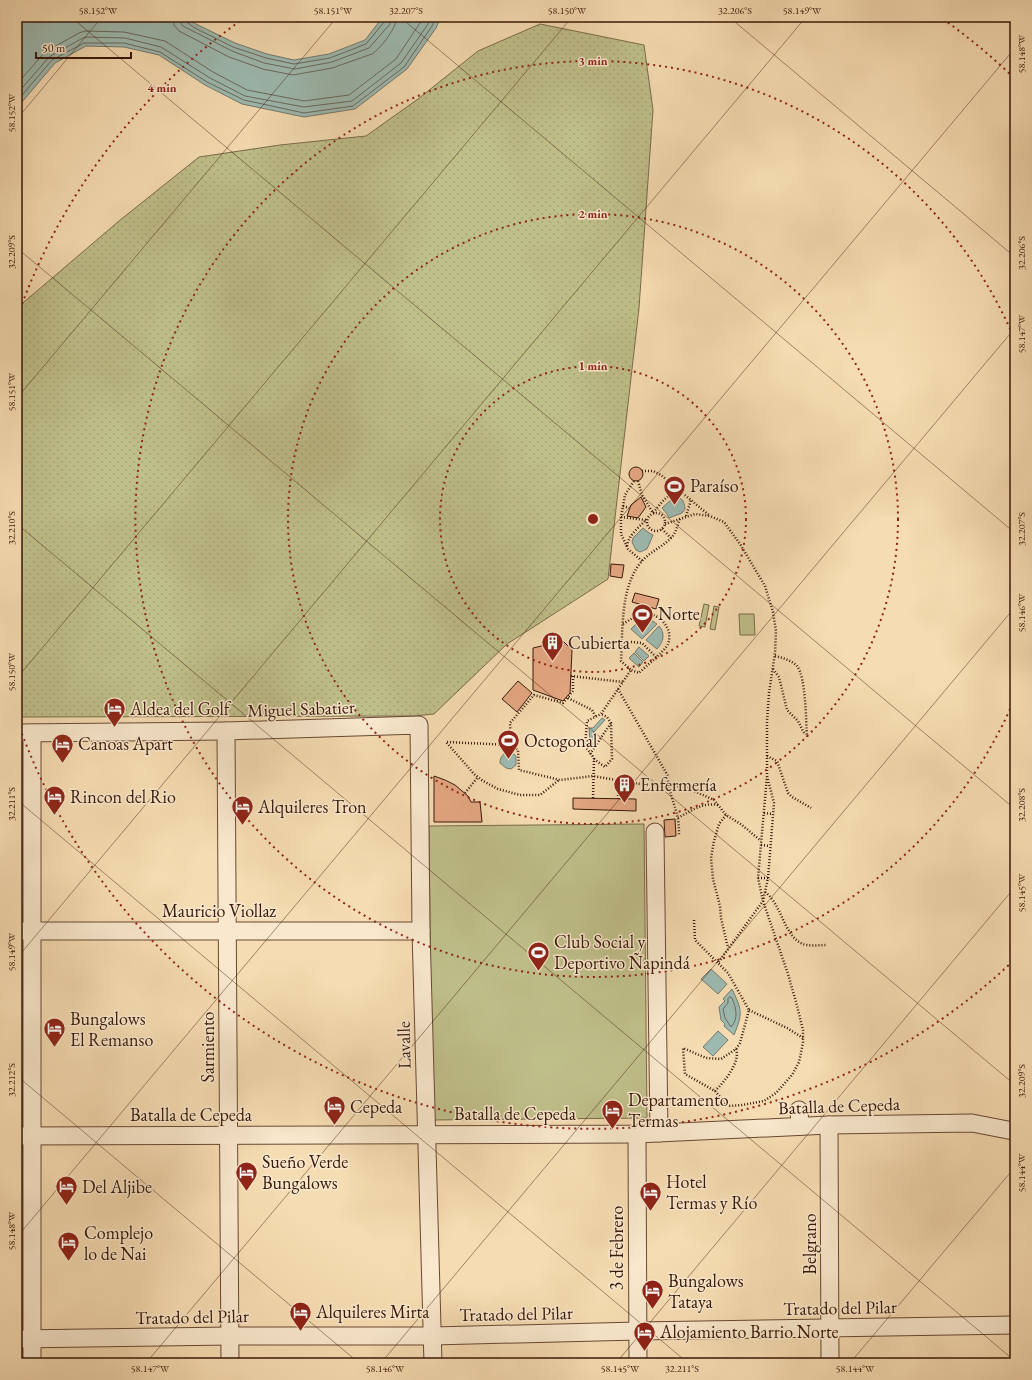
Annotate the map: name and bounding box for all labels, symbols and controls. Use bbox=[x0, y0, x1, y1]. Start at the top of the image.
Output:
text: 58.152°W bbox=[79, 4, 118, 17]
text: 58.151°W bbox=[314, 4, 353, 17]
text: 32.207°S bbox=[389, 4, 423, 17]
text: 58.150°W bbox=[548, 4, 587, 17]
text: 32.206°S bbox=[718, 4, 752, 17]
text: 58.149°W bbox=[783, 4, 822, 17]
scale bar bbox=[36, 34, 131, 60]
text: 58.148°W bbox=[1015, 34, 1028, 73]
text: 50 m bbox=[42, 40, 66, 56]
text: 3 min bbox=[578, 53, 608, 69]
text: 4 min bbox=[147, 80, 177, 96]
text: 58.152°W bbox=[5, 93, 18, 132]
text: 2 min bbox=[578, 206, 608, 222]
text: 32.209°S bbox=[5, 235, 18, 269]
text: 32.206°S bbox=[1015, 236, 1028, 270]
text: 58.147°W bbox=[1015, 314, 1028, 353]
text: 1 min bbox=[578, 358, 608, 374]
text: 58.151°W bbox=[5, 372, 18, 411]
sports icon: Paraíso bbox=[661, 473, 687, 506]
place label: Paraíso bbox=[690, 474, 739, 497]
text: 32.210°S bbox=[5, 511, 18, 545]
centre of rings bbox=[586, 512, 600, 526]
text: 32.207°S bbox=[1015, 512, 1028, 546]
text: 58.146°W bbox=[1015, 593, 1028, 632]
sports icon: Norte bbox=[629, 601, 655, 634]
place label: Norte bbox=[658, 602, 700, 625]
building icon: Cubierta bbox=[539, 630, 565, 663]
place label: Cubierta bbox=[568, 631, 631, 654]
text: 58.150°W bbox=[5, 652, 18, 691]
street label: Miguel Sabatier bbox=[247, 695, 355, 722]
hotel icon: Aldea del Golf bbox=[102, 696, 128, 729]
place label: Aldea del Golf bbox=[129, 697, 232, 720]
sports icon: Octogonal bbox=[495, 728, 521, 761]
place label: Octogonal bbox=[524, 729, 597, 752]
hotel icon: Canoas Apart bbox=[50, 731, 76, 764]
place label: Canoas Apart bbox=[78, 732, 173, 755]
building icon: Enfermería bbox=[612, 772, 638, 805]
place label: Enfermería bbox=[640, 773, 717, 796]
hotel icon: Rincon del Rio bbox=[41, 784, 67, 817]
place label: Rincon del Rio bbox=[70, 785, 176, 808]
text: 32.211°S bbox=[5, 787, 18, 821]
text: 32.208°S bbox=[1015, 788, 1028, 822]
hotel icon: Alquileres Tron bbox=[230, 794, 256, 827]
place label: Alquileres Tron bbox=[257, 795, 367, 818]
text: 58.145°W bbox=[1015, 873, 1028, 912]
street label: Mauricio Viollaz bbox=[162, 899, 276, 922]
place label: Club Social y Deportivo Ñapindá bbox=[554, 930, 691, 974]
text: 58.149°W bbox=[5, 932, 18, 971]
sports icon: Club Social y Deportivo Ñapindá bbox=[525, 939, 551, 972]
place label: Bungalows El Remanso bbox=[70, 1007, 153, 1051]
street label: Sarmiento bbox=[196, 1011, 219, 1083]
hotel icon: Bungalows El Remanso bbox=[42, 1016, 68, 1049]
street label: Lavalle bbox=[392, 1021, 415, 1069]
text: 32.212°S bbox=[5, 1063, 18, 1097]
text: 32.209°S bbox=[1015, 1064, 1028, 1098]
place label: Departamento Termas bbox=[628, 1088, 729, 1132]
street label: Batalla de Cepeda bbox=[778, 1092, 901, 1119]
hotel icon: Cepeda bbox=[322, 1094, 348, 1127]
place label: Cepeda bbox=[350, 1095, 403, 1118]
hotel icon: Departamento Termas bbox=[599, 1097, 625, 1130]
street label: Batalla de Cepeda bbox=[454, 1102, 577, 1125]
street label: Batalla de Cepeda bbox=[130, 1103, 253, 1126]
place label: Sueño Verde Bungalows bbox=[262, 1150, 348, 1194]
text: 58.144°W bbox=[1015, 1153, 1028, 1192]
hotel icon: Sueño Verde Bungalows bbox=[233, 1159, 259, 1192]
place label: Hotel Termas y Río bbox=[666, 1170, 758, 1214]
hotel icon: Del Aljibe bbox=[54, 1174, 80, 1207]
place label: Del Aljibe bbox=[82, 1175, 152, 1198]
hotel icon: Hotel Termas y Río bbox=[638, 1179, 664, 1212]
street label: 3 de Febrero bbox=[605, 1205, 628, 1290]
text: 58.148°W bbox=[5, 1211, 18, 1250]
street label: Belgrano bbox=[798, 1213, 821, 1275]
place label: Complejo lo de Nai bbox=[84, 1221, 153, 1265]
hotel icon: Complejo lo de Nai bbox=[56, 1230, 82, 1263]
place label: Bungalows Tataya bbox=[668, 1269, 744, 1313]
hotel icon: Bungalows Tataya bbox=[640, 1278, 666, 1311]
street label: Tratado del Pilar bbox=[783, 1295, 897, 1320]
hotel icon: Alquileres Mirta bbox=[288, 1299, 314, 1332]
place label: Alquileres Mirta bbox=[315, 1300, 430, 1323]
street label: Tratado del Pilar bbox=[459, 1301, 573, 1326]
street label: Tratado del Pilar bbox=[135, 1304, 249, 1329]
hotel icon: Alojamiento Barrio Norte bbox=[631, 1319, 657, 1352]
place label: Alojamiento Barrio Norte bbox=[659, 1320, 839, 1343]
text: 58.147°W bbox=[131, 1362, 170, 1375]
text: 58.146°W bbox=[366, 1362, 405, 1375]
text: 58.145°W bbox=[601, 1362, 640, 1375]
text: 32.211°S bbox=[665, 1362, 699, 1375]
text: 58.144°W bbox=[836, 1362, 875, 1375]

